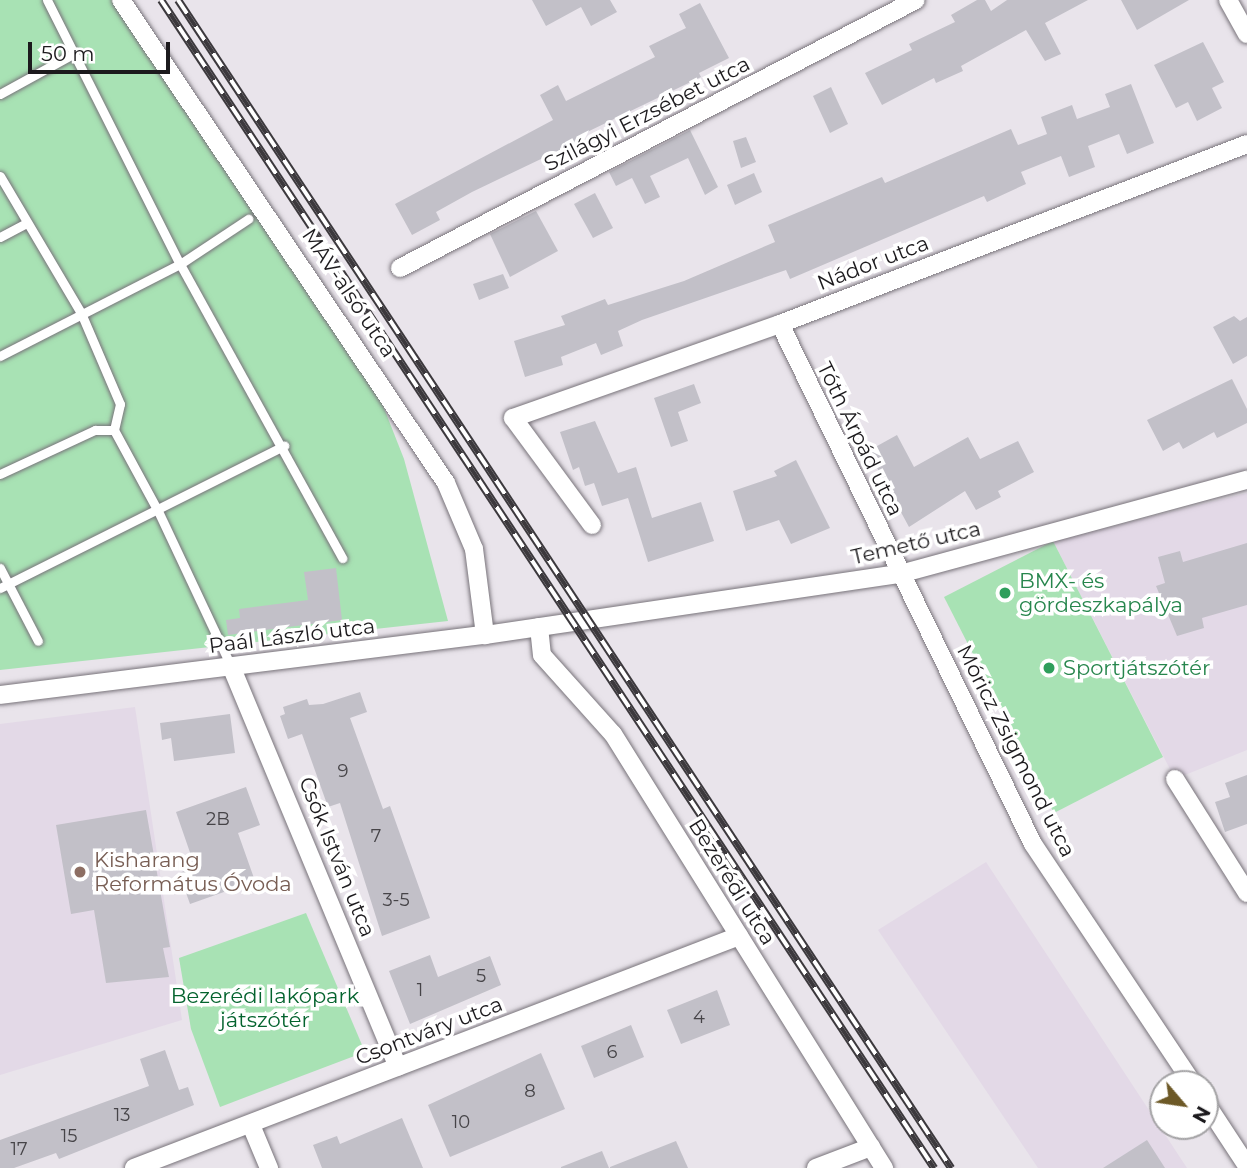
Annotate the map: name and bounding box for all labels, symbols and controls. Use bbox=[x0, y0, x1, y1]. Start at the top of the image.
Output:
scale bar bbox=[32, 28, 173, 72]
text: 50 m bbox=[41, 41, 95, 66]
street label: Szilágyi Erzsébet utca bbox=[540, 51, 754, 177]
street label: MÁV-alsó utca bbox=[297, 224, 401, 362]
street label: Nádor utca bbox=[814, 230, 932, 296]
street label: Tóth Árpád utca bbox=[812, 358, 908, 520]
street label: Temető utca bbox=[849, 516, 983, 570]
place label: BMX- és gördeszkapálya bbox=[1019, 568, 1183, 618]
marker: BMX- és gördeszkapálya bbox=[997, 585, 1013, 601]
street label: Paál László utca bbox=[207, 613, 377, 659]
street label: Móricz Zsigmond utca bbox=[951, 641, 1081, 861]
place label: Sportjátszótér bbox=[1063, 655, 1210, 681]
marker: Sportjátszótér bbox=[1041, 660, 1057, 676]
house number: 9 bbox=[338, 760, 348, 782]
street label: Csók István utca bbox=[293, 773, 381, 941]
house number: 2B bbox=[206, 808, 230, 830]
street label: Bezerédi utca bbox=[683, 814, 781, 950]
house number: 7 bbox=[371, 825, 381, 847]
place label: Kisharang Református Óvoda bbox=[94, 847, 292, 897]
marker: Kisharang Református Óvoda bbox=[72, 864, 88, 880]
house number: 3-5 bbox=[382, 889, 410, 911]
house number: 5 bbox=[476, 965, 486, 987]
house number: 1 bbox=[417, 979, 423, 1001]
park label: Bezerédi lakópark játszótér bbox=[171, 983, 359, 1033]
street label: Csontváry utca bbox=[352, 991, 506, 1071]
house number: 4 bbox=[693, 1006, 705, 1028]
house number: 6 bbox=[607, 1041, 617, 1063]
north arrow bbox=[1149, 1070, 1219, 1140]
house number: 8 bbox=[524, 1080, 536, 1102]
text: N bbox=[1187, 1102, 1215, 1127]
house number: 13 bbox=[114, 1104, 130, 1126]
house number: 10 bbox=[452, 1111, 470, 1133]
house number: 15 bbox=[61, 1125, 77, 1147]
house number: 17 bbox=[10, 1138, 28, 1160]

